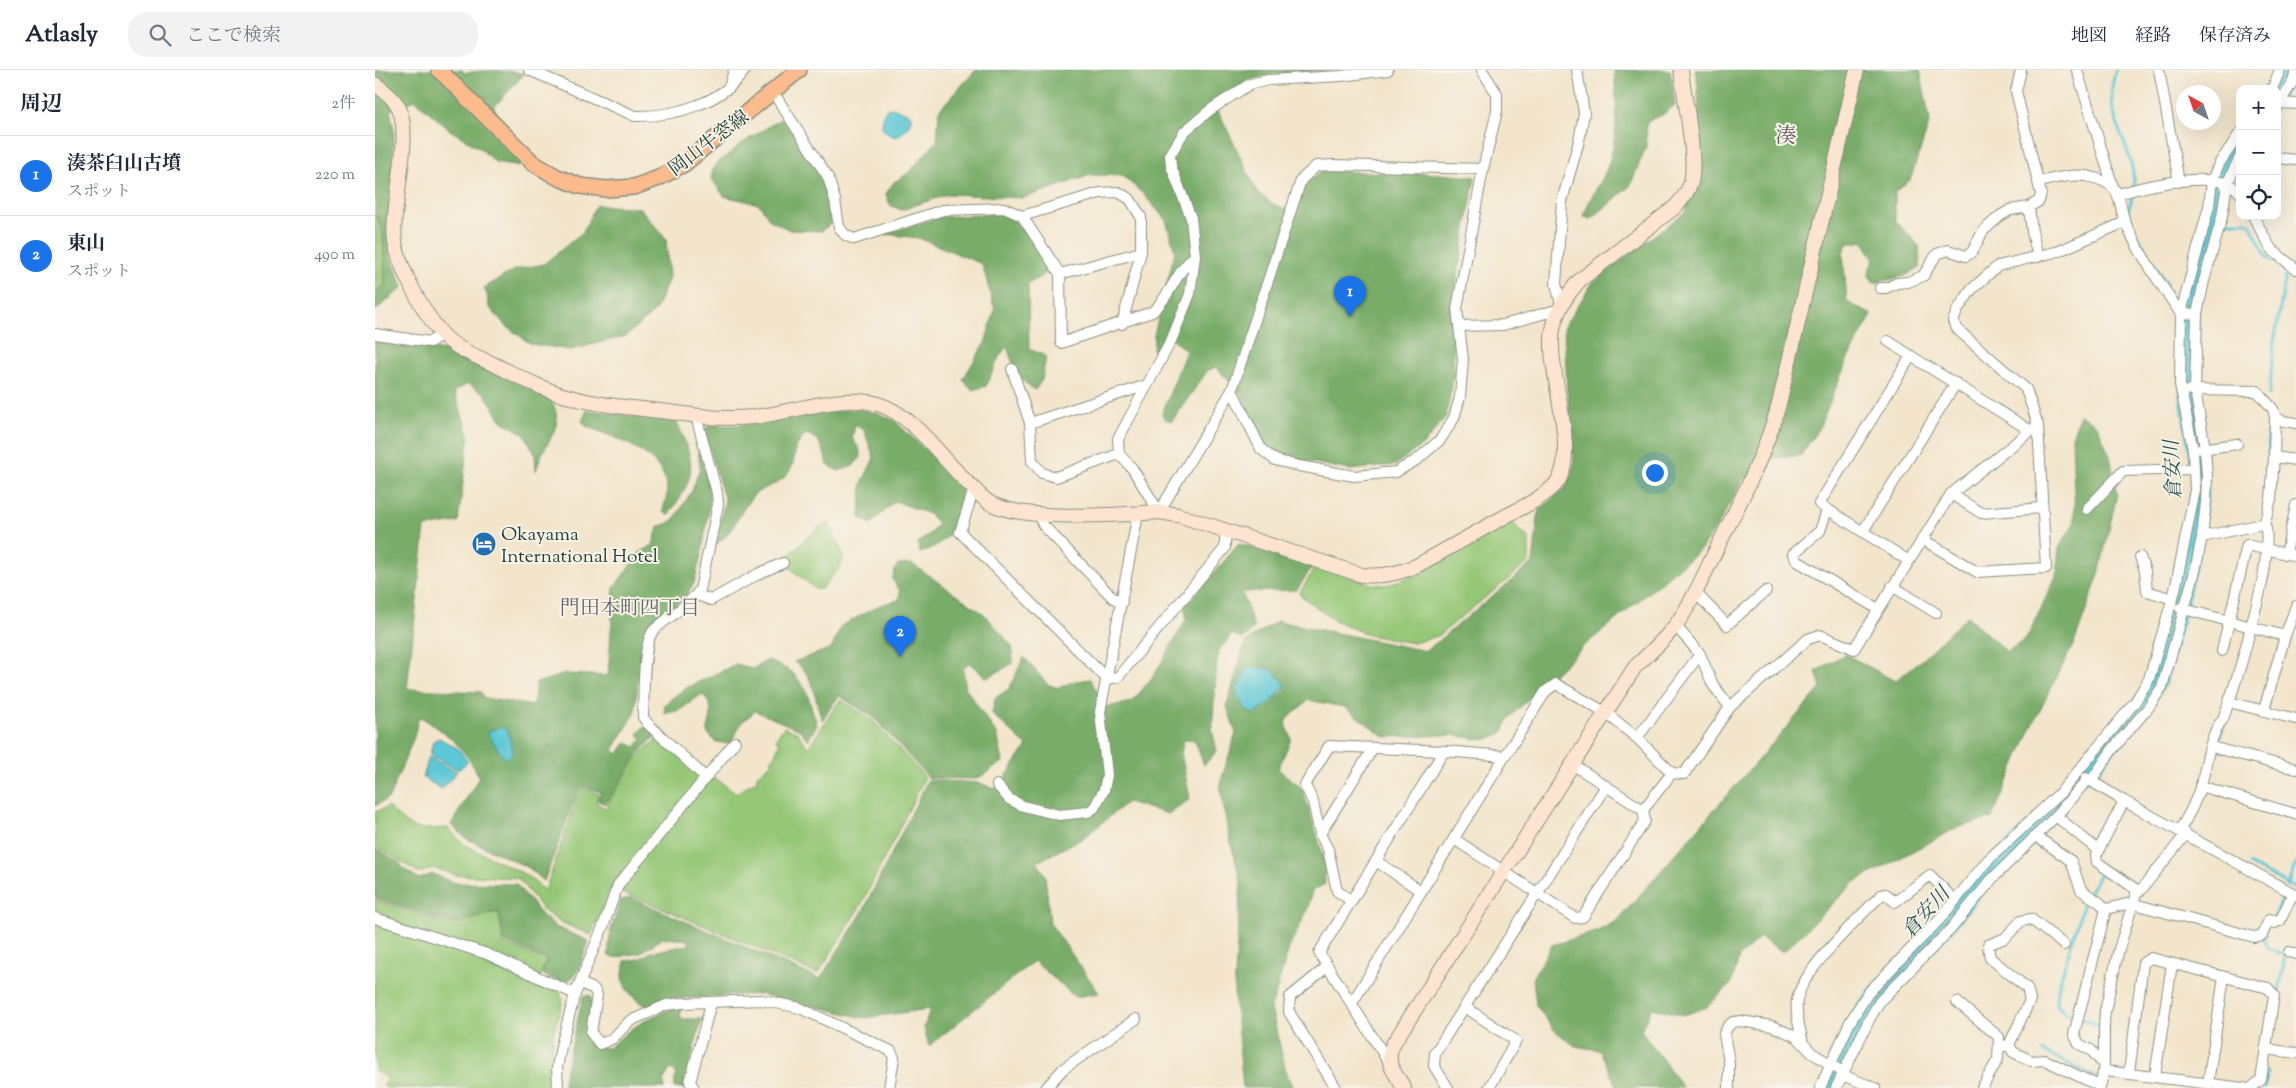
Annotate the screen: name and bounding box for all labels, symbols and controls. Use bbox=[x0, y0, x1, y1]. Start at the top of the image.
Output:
search box bbox=[128, 12, 478, 57]
text: Atlasly bbox=[25, 18, 98, 52]
icon: search bbox=[146, 21, 174, 49]
text: ここで検索 bbox=[186, 23, 281, 50]
text: 地図 bbox=[2071, 24, 2107, 50]
text: 経路 bbox=[2135, 24, 2171, 50]
text: 保存済み bbox=[2199, 24, 2271, 50]
north arrow bbox=[2176, 85, 2221, 130]
map controls bbox=[2236, 85, 2281, 220]
button: + bbox=[2236, 85, 2281, 130]
text: 周辺 bbox=[20, 90, 62, 120]
text: 2件 bbox=[332, 93, 355, 116]
street label: 岡山牛窓線 bbox=[663, 105, 756, 183]
district label: 湊 bbox=[1776, 122, 1797, 152]
button: − bbox=[2236, 130, 2281, 175]
text: 湊茶臼山古墳 bbox=[67, 151, 181, 178]
text: 1 bbox=[33, 164, 39, 187]
text: 220 m bbox=[315, 164, 355, 187]
button: locate bbox=[2236, 175, 2281, 220]
text: スポット bbox=[67, 181, 131, 204]
text: 東山 bbox=[67, 231, 105, 258]
text: 2 bbox=[32, 244, 40, 267]
text: 490 m bbox=[314, 244, 355, 267]
text: スポット bbox=[67, 261, 131, 284]
pin: 1 bbox=[1334, 276, 1366, 317]
water label: 倉安川 bbox=[2158, 437, 2191, 501]
your location bbox=[1642, 460, 1668, 486]
place label: Okayama International Hotel bbox=[501, 522, 658, 571]
hotel icon: Okayama International Hotel bbox=[471, 531, 497, 557]
district label: 門田本町四丁目 bbox=[560, 595, 700, 624]
pin: 2 bbox=[884, 616, 916, 657]
water label: 倉安川 bbox=[1896, 880, 1959, 946]

